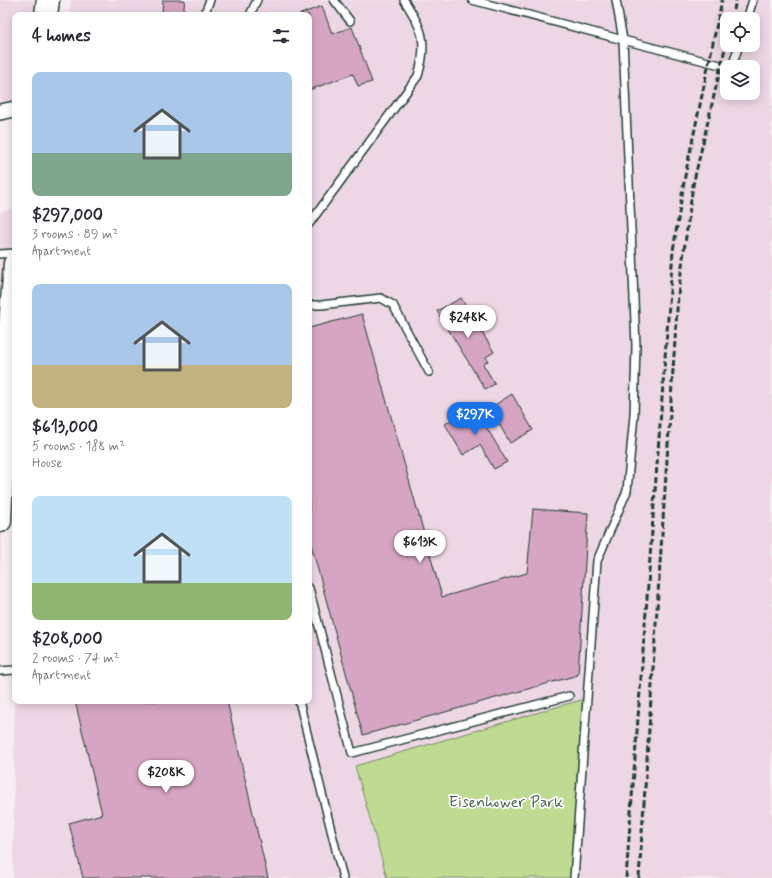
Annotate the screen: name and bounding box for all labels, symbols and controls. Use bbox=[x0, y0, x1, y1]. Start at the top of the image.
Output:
map controls bbox=[720, 12, 760, 100]
button: locate bbox=[720, 12, 760, 52]
text: 4 homes bbox=[32, 25, 91, 47]
icon: filters bbox=[270, 25, 292, 47]
button: layers bbox=[720, 60, 760, 100]
icon: home bbox=[126, 98, 198, 170]
text: $297,000 bbox=[32, 204, 103, 226]
text: 3 rooms · 89 m² bbox=[32, 226, 118, 243]
text: Apartment bbox=[32, 243, 91, 260]
pin: $248K bbox=[440, 305, 496, 339]
text: $248K bbox=[449, 309, 487, 326]
icon: home bbox=[126, 310, 198, 382]
pin: $297K bbox=[447, 402, 503, 436]
text: $297K bbox=[456, 406, 494, 423]
text: $613,000 bbox=[32, 416, 98, 438]
text: 5 rooms · 188 m² bbox=[32, 438, 125, 455]
text: House bbox=[32, 455, 63, 472]
icon: home bbox=[126, 522, 198, 594]
pin: $613K bbox=[392, 530, 448, 564]
text: $613K bbox=[403, 534, 437, 551]
text: $208,000 bbox=[32, 628, 102, 650]
text: 2 rooms · 74 m² bbox=[32, 650, 119, 667]
text: Apartment bbox=[32, 667, 91, 684]
pin: $208K bbox=[138, 760, 194, 794]
text: $208K bbox=[147, 764, 185, 781]
park label: Eisenhower Park bbox=[449, 792, 563, 813]

